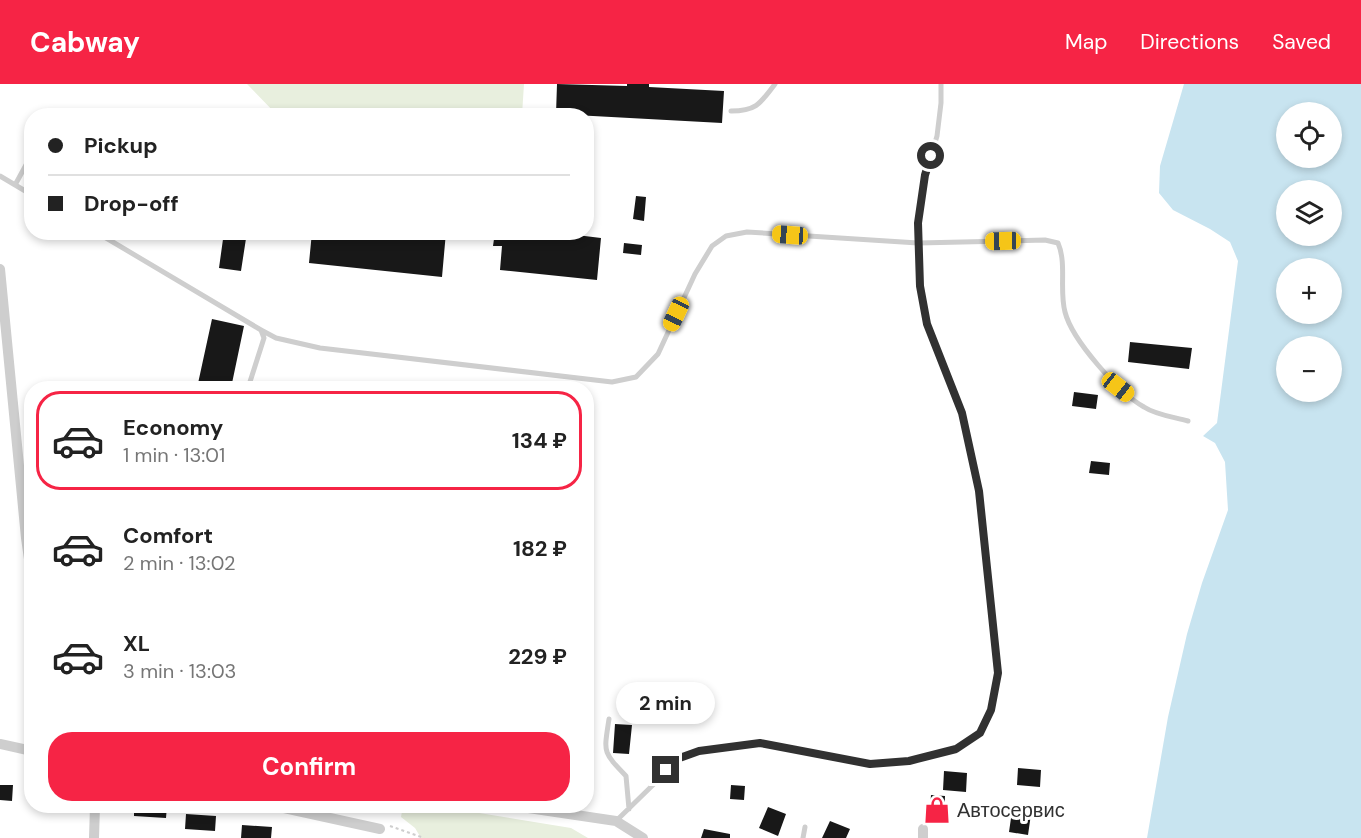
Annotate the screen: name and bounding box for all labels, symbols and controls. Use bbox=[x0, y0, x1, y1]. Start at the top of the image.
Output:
text: Cabway bbox=[30, 24, 140, 61]
text: Map bbox=[1065, 28, 1107, 56]
text: Directions bbox=[1140, 28, 1239, 56]
text: Saved bbox=[1272, 28, 1331, 56]
map controls bbox=[1276, 102, 1342, 402]
button: locate bbox=[1276, 102, 1342, 168]
text: Pickup bbox=[84, 131, 158, 160]
route start bbox=[917, 142, 944, 169]
button: layers bbox=[1276, 180, 1342, 246]
text: Drop-off bbox=[84, 189, 179, 218]
car bbox=[771, 225, 809, 245]
car bbox=[985, 232, 1021, 250]
button: + bbox=[1276, 258, 1342, 324]
car bbox=[660, 294, 692, 334]
button: − bbox=[1276, 336, 1342, 402]
car bbox=[1098, 369, 1138, 405]
text: Economy bbox=[123, 413, 223, 442]
icon: car bbox=[51, 414, 105, 468]
text: 134 ₽ bbox=[512, 426, 567, 455]
text: 1 min · 13:01 bbox=[123, 442, 225, 468]
text: Comfort bbox=[123, 521, 213, 550]
icon: car bbox=[51, 522, 105, 576]
text: 182 ₽ bbox=[513, 534, 567, 563]
text: 2 min · 13:02 bbox=[123, 550, 236, 576]
text: XL bbox=[123, 629, 150, 658]
icon: car bbox=[51, 630, 105, 684]
text: 229 ₽ bbox=[508, 642, 567, 671]
text: 3 min · 13:03 bbox=[123, 658, 236, 684]
callout: 2 min bbox=[616, 683, 716, 725]
text: 2 min bbox=[639, 690, 692, 716]
button: Confirm bbox=[48, 732, 570, 801]
route end bbox=[652, 756, 679, 783]
shop icon: Автосервис bbox=[922, 795, 952, 825]
place label: Автосервис bbox=[957, 797, 1065, 823]

